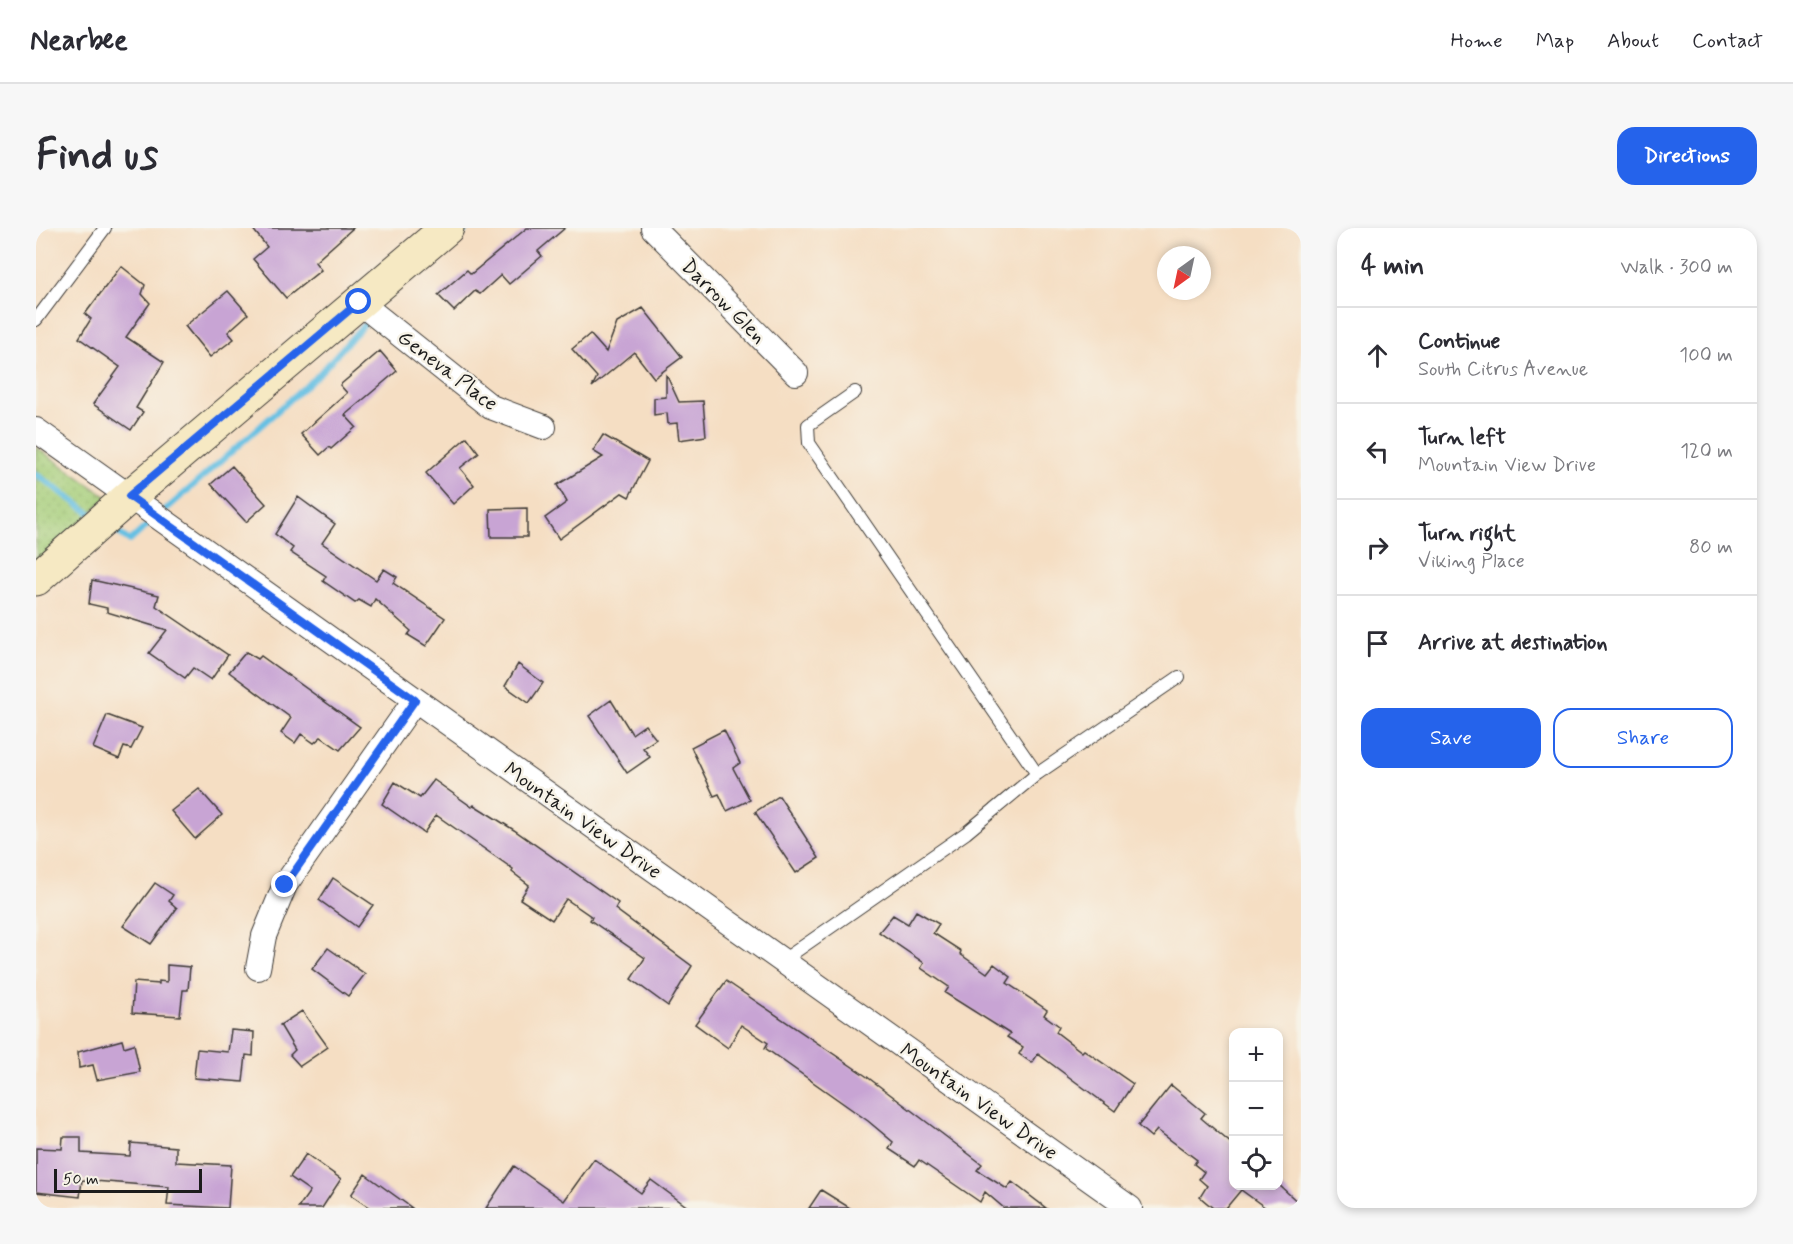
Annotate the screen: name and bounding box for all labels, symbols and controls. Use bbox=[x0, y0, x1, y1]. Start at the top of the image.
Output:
text: Nearbee bbox=[30, 23, 128, 60]
text: Home bbox=[1451, 27, 1503, 55]
text: Map bbox=[1536, 27, 1574, 55]
text: About bbox=[1607, 27, 1659, 55]
text: Contact bbox=[1692, 27, 1763, 55]
button: Directions bbox=[1617, 127, 1757, 185]
text: Find us bbox=[36, 129, 158, 184]
north arrow bbox=[1157, 246, 1211, 300]
text: 4 min bbox=[1361, 250, 1424, 284]
street label: Darrow Glen bbox=[675, 253, 772, 350]
text: Walk · 300 m bbox=[1621, 254, 1733, 281]
route start bbox=[345, 288, 371, 314]
street label: Geneva Place bbox=[392, 324, 503, 418]
text: Continue bbox=[1418, 328, 1500, 356]
icon: ahead bbox=[1361, 339, 1394, 372]
text: 100 m bbox=[1679, 342, 1733, 369]
text: South Citrus Avenue bbox=[1418, 356, 1588, 383]
text: Turn left bbox=[1418, 424, 1506, 452]
icon: left bbox=[1361, 435, 1394, 468]
text: 120 m bbox=[1680, 438, 1733, 465]
text: Mountain View Drive bbox=[1418, 452, 1596, 479]
text: Turn right bbox=[1418, 520, 1516, 548]
icon: right bbox=[1361, 531, 1394, 564]
text: 80 m bbox=[1689, 534, 1733, 561]
text: Viking Place bbox=[1418, 548, 1525, 575]
icon: arrive bbox=[1361, 627, 1394, 660]
text: Arrive at destination bbox=[1418, 629, 1608, 657]
button: Save bbox=[1361, 708, 1541, 768]
button: Share bbox=[1553, 708, 1733, 768]
street label: Mountain View Drive bbox=[498, 756, 667, 886]
route end bbox=[271, 871, 297, 897]
map controls bbox=[1229, 1028, 1283, 1190]
button: + bbox=[1229, 1028, 1283, 1082]
street label: Mountain View Drive bbox=[894, 1037, 1063, 1167]
button: − bbox=[1229, 1082, 1283, 1136]
button: locate bbox=[1229, 1136, 1283, 1190]
scale bar bbox=[54, 1166, 202, 1194]
text: 50 m bbox=[63, 1169, 99, 1190]

